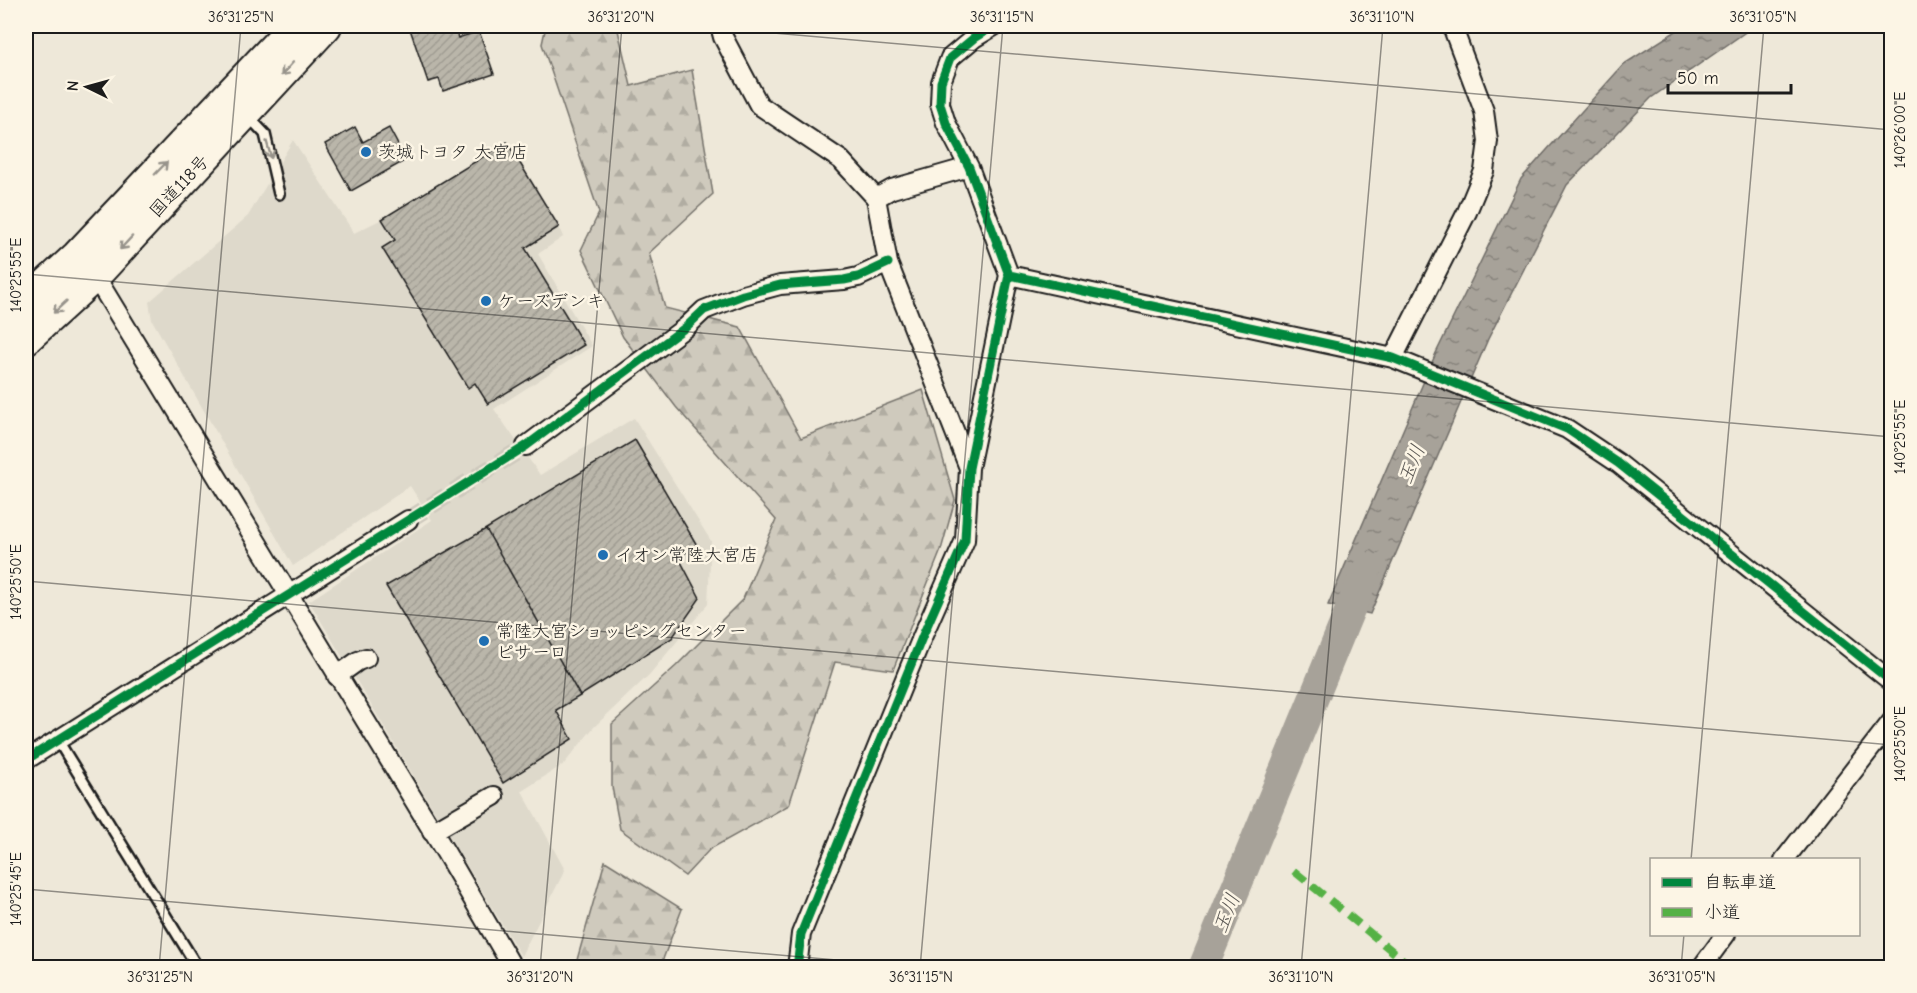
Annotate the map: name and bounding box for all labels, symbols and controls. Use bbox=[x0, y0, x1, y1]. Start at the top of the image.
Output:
text: 36°31'25"N bbox=[208, 8, 274, 26]
text: 36°31'20"N bbox=[588, 8, 654, 26]
text: 36°31'15"N bbox=[970, 8, 1034, 26]
text: 36°31'10"N bbox=[1350, 8, 1414, 26]
text: 36°31'05"N bbox=[1729, 8, 1797, 26]
north arrow bbox=[57, 57, 117, 117]
scale bar bbox=[1668, 57, 1791, 95]
one-way arrow bbox=[280, 61, 294, 76]
text: 50 m bbox=[1677, 68, 1719, 89]
text: N bbox=[64, 80, 82, 92]
text: 140°26'00"E bbox=[1891, 92, 1909, 168]
one-way arrow bbox=[264, 140, 276, 159]
place label: 茨城トヨタ 大宮店 bbox=[378, 142, 528, 163]
marker: 茨城トヨタ 大宮店 bbox=[359, 145, 373, 159]
street label: 国道118号 bbox=[145, 151, 213, 222]
one-way arrow bbox=[154, 161, 168, 176]
one-way arrow bbox=[118, 235, 133, 250]
text: 140°25'55"E bbox=[7, 238, 25, 312]
place label: ケーズデンキ bbox=[498, 291, 605, 312]
marker: ケーズデンキ bbox=[479, 294, 493, 308]
one-way arrow bbox=[53, 300, 68, 315]
text: 140°25'55"E bbox=[1891, 400, 1909, 474]
water label: 玉川 bbox=[1393, 441, 1430, 487]
text: 140°25'50"E bbox=[7, 544, 25, 620]
place label: イオン常陸大宮店 bbox=[615, 545, 758, 566]
marker: イオン常陸大宮店 bbox=[596, 548, 610, 562]
place label: 常陸大宮ショッピングセンター ピサーロ bbox=[496, 621, 747, 663]
marker: 常陸大宮ショッピングセンター ピサーロ bbox=[477, 634, 491, 648]
text: 140°25'50"E bbox=[1891, 706, 1909, 782]
text: 140°25'45"E bbox=[7, 852, 25, 926]
legend bbox=[1650, 858, 1860, 936]
text: 自転車道 bbox=[1704, 872, 1776, 893]
water label: 玉川 bbox=[1208, 890, 1245, 936]
text: 小道 bbox=[1704, 902, 1740, 923]
text: 36°31'25"N bbox=[127, 968, 193, 986]
text: 36°31'20"N bbox=[507, 968, 573, 986]
text: 36°31'15"N bbox=[889, 968, 953, 986]
text: 36°31'10"N bbox=[1269, 968, 1333, 986]
text: 36°31'05"N bbox=[1648, 968, 1716, 986]

